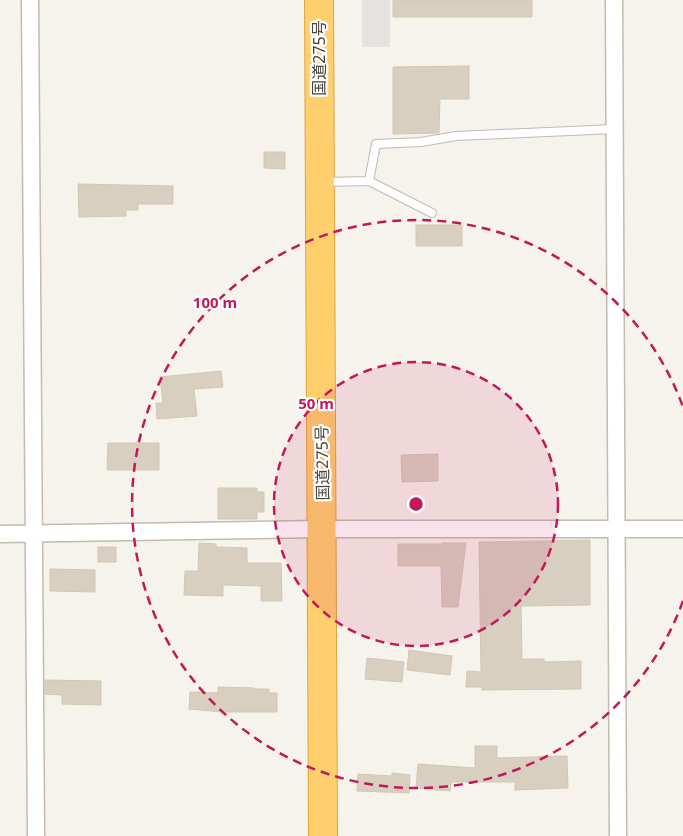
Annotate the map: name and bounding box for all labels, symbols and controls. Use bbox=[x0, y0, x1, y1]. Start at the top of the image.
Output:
street label: 国道275号 bbox=[308, 20, 330, 96]
text: 100 m bbox=[193, 292, 237, 312]
text: 50 m bbox=[298, 393, 334, 413]
street label: 国道275号 bbox=[310, 425, 334, 501]
centre of rings bbox=[407, 495, 425, 513]

